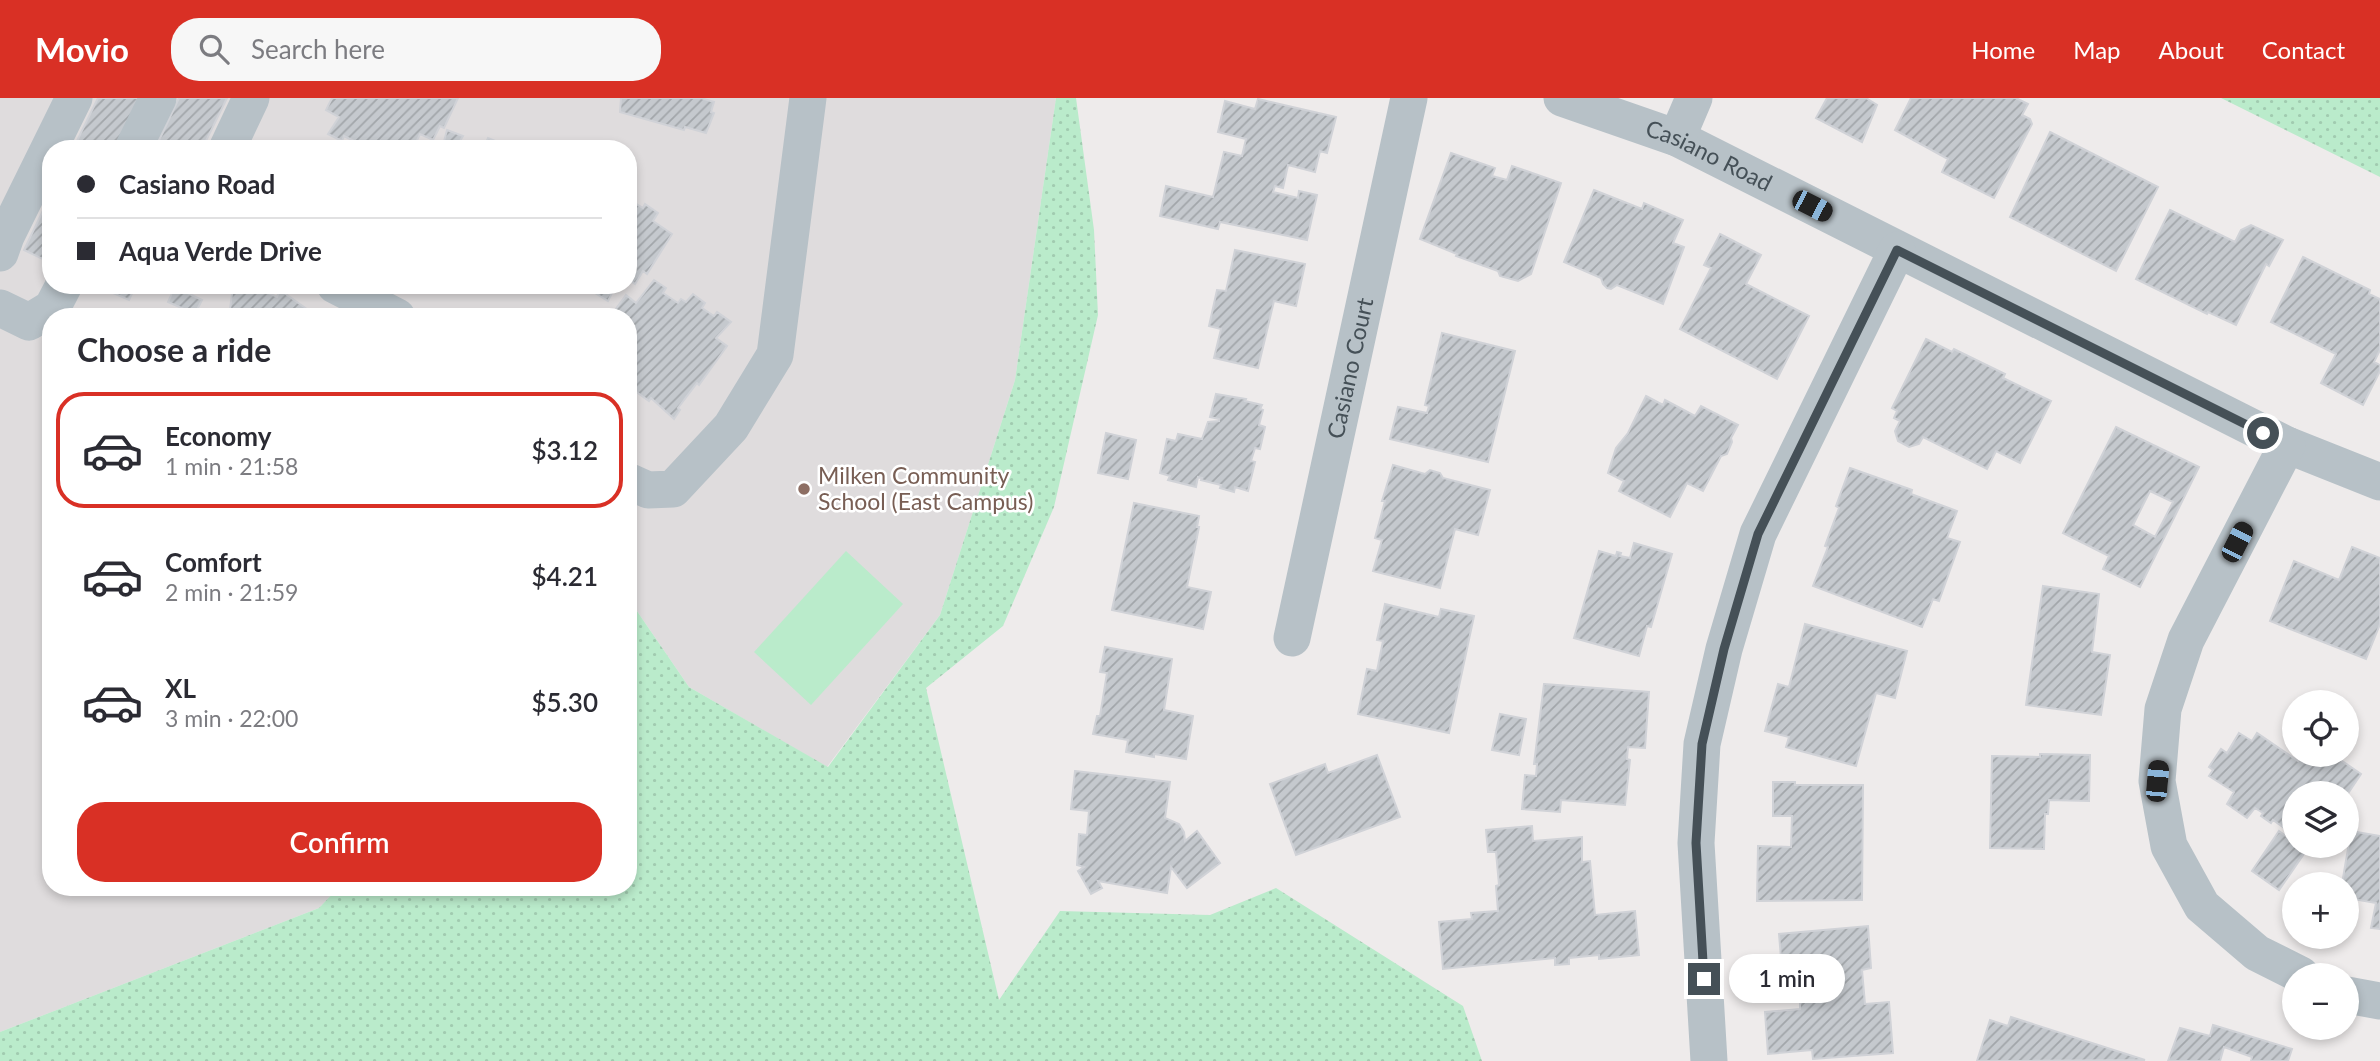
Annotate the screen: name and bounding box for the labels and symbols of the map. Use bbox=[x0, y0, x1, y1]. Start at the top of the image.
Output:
street label: Casiano Road bbox=[1642, 113, 1777, 197]
car bbox=[1789, 187, 1836, 225]
street label: Casiano Court bbox=[1321, 294, 1378, 441]
route start bbox=[2247, 417, 2279, 449]
place label: Milken Community School (East Campus) bbox=[818, 461, 1033, 515]
marker: Milken Community School (East Campus) bbox=[796, 481, 812, 497]
car bbox=[2219, 519, 2256, 565]
car bbox=[2145, 759, 2170, 803]
callout: 1 min bbox=[1728, 954, 1844, 1004]
route end bbox=[1688, 963, 1720, 995]

